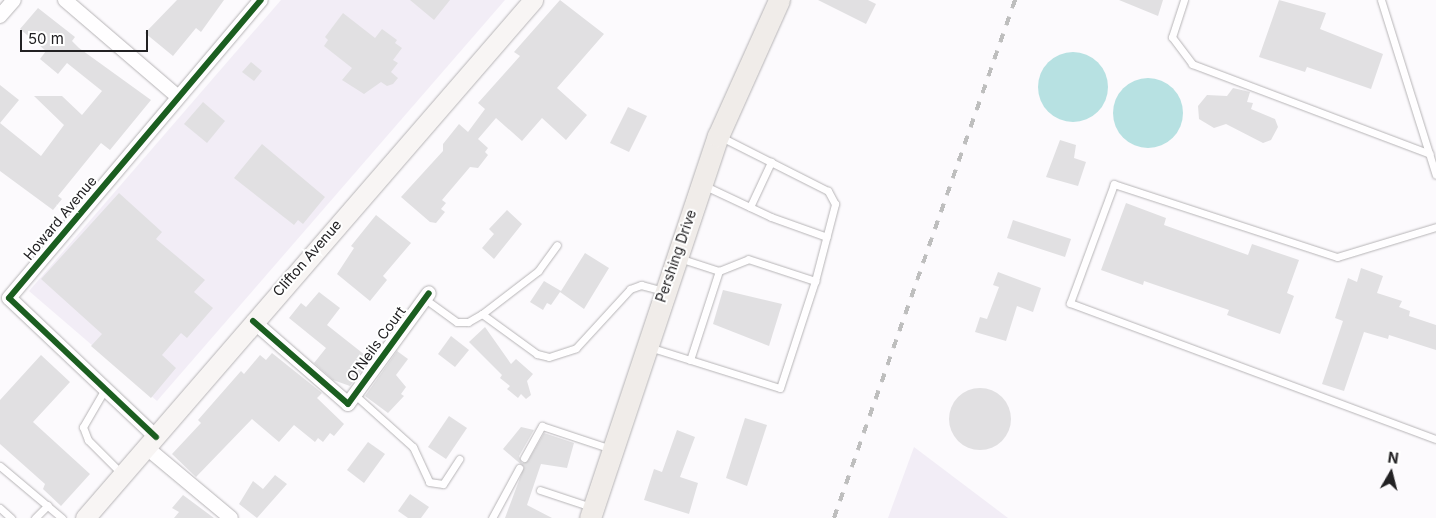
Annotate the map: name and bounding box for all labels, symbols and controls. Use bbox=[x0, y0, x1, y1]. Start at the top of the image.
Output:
scale bar bbox=[22, 20, 150, 52]
text: 50 m bbox=[28, 29, 64, 48]
street label: Howard Avenue bbox=[20, 173, 100, 263]
street label: Pershing Drive bbox=[652, 207, 700, 305]
street label: Clifton Avenue bbox=[269, 216, 345, 300]
street label: O'Neils Court bbox=[343, 303, 409, 385]
north arrow bbox=[1366, 448, 1416, 498]
text: N bbox=[1387, 448, 1400, 467]

